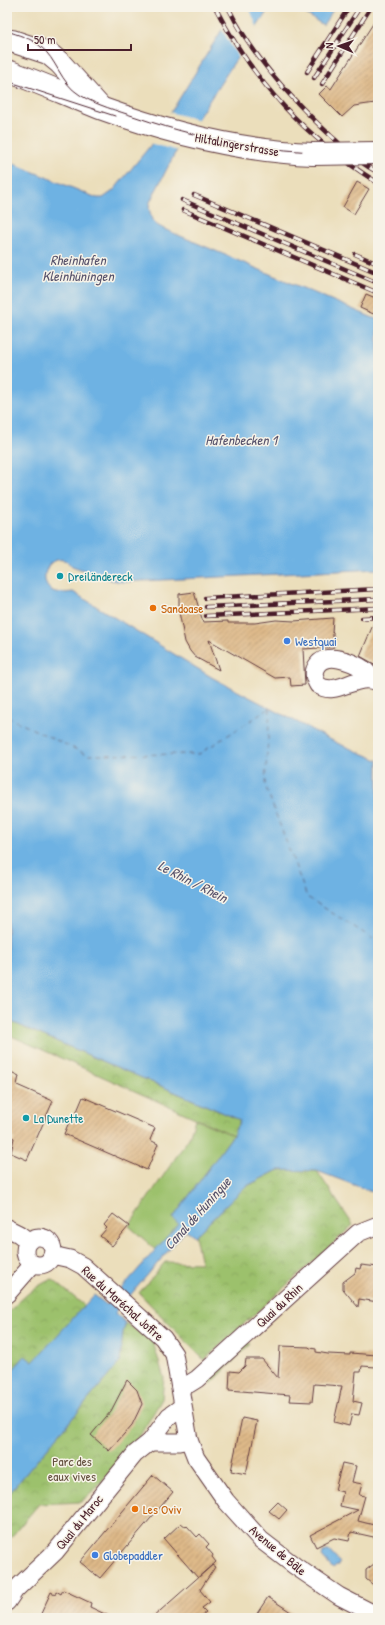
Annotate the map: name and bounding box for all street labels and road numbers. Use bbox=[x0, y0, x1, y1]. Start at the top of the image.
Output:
street label: Hiltalingerstrasse bbox=[194, 128, 280, 160]
street label: Rue du Maréchal Joffre bbox=[78, 1261, 168, 1345]
street label: Quai du Rhin bbox=[252, 1279, 306, 1331]
street label: Quai du Maroc bbox=[51, 1491, 107, 1553]
street label: Avenue de Bâle bbox=[246, 1521, 310, 1579]

